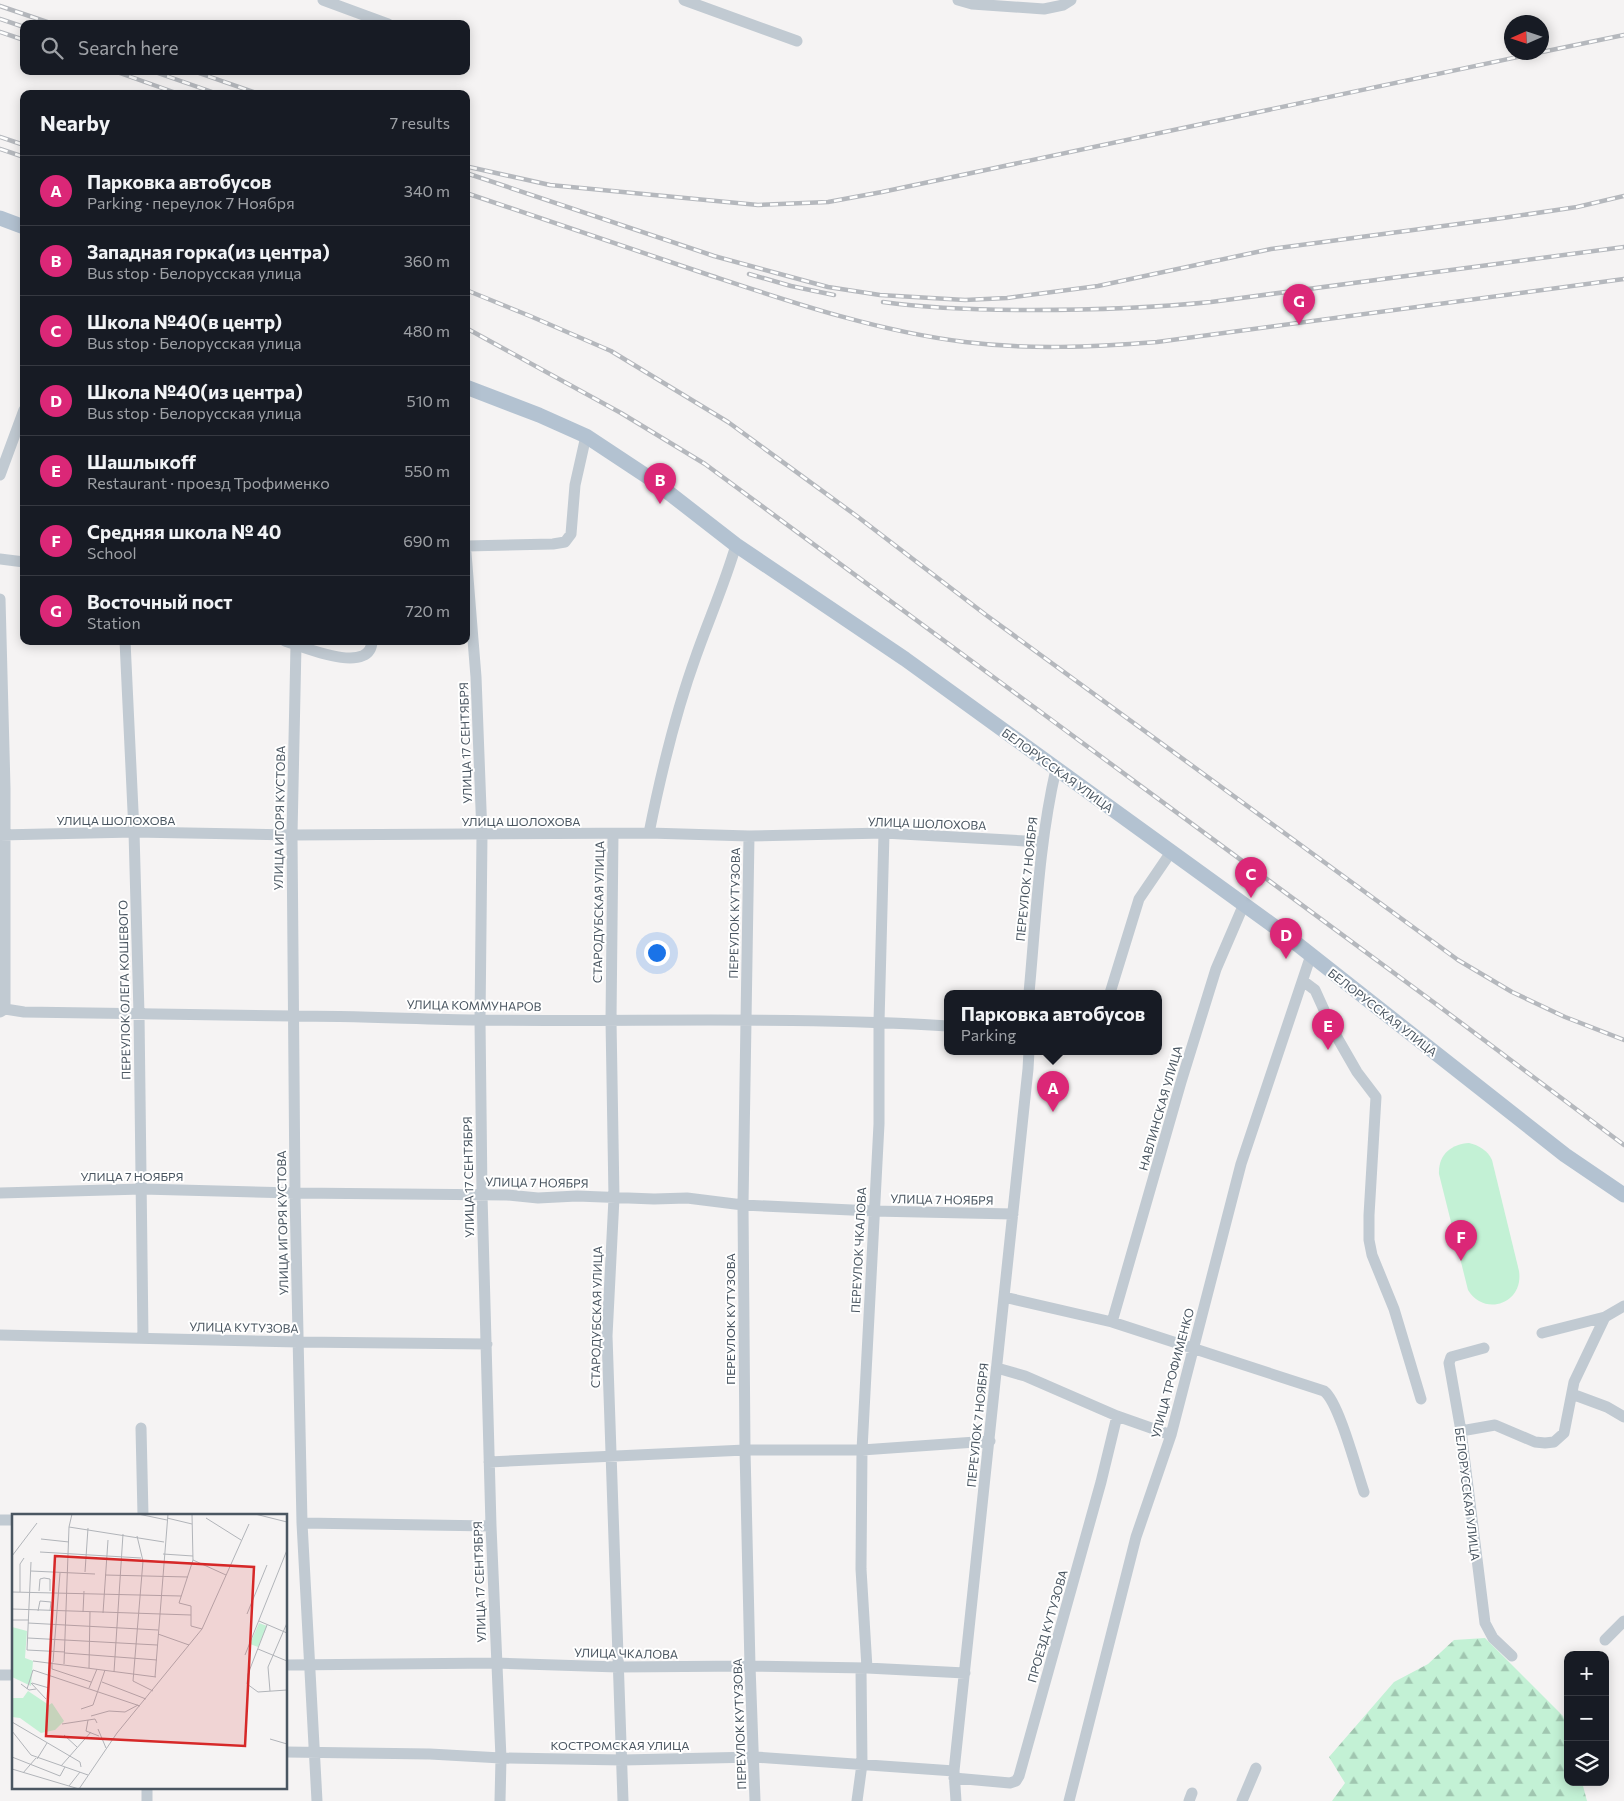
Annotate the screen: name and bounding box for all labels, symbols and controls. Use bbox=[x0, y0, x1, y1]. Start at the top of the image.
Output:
north arrow bbox=[1504, 15, 1549, 60]
search box bbox=[20, 20, 470, 75]
icon: search bbox=[38, 34, 66, 62]
text: Search here bbox=[78, 36, 178, 59]
text: Nearby bbox=[40, 110, 110, 135]
text: 7 results bbox=[390, 113, 450, 132]
text: Парковка автобусов bbox=[87, 170, 272, 193]
text: A bbox=[50, 181, 62, 200]
text: 340 m bbox=[404, 181, 450, 200]
text: Parking · переулок 7 Ноября bbox=[87, 193, 295, 212]
text: Западная горка(из центра) bbox=[87, 240, 330, 263]
text: B bbox=[51, 251, 61, 270]
text: 360 m bbox=[404, 251, 450, 270]
text: Bus stop · Белорусская улица bbox=[87, 263, 302, 282]
pin: G bbox=[1283, 284, 1315, 325]
text: Школа №40(в центр) bbox=[87, 310, 282, 333]
text: C bbox=[51, 321, 61, 340]
text: 480 m bbox=[403, 321, 450, 340]
text: Bus stop · Белорусская улица bbox=[87, 333, 302, 352]
text: Школа №40(из центра) bbox=[87, 380, 303, 403]
text: D bbox=[50, 391, 62, 410]
text: 510 m bbox=[407, 391, 450, 410]
text: Bus stop · Белорусская улица bbox=[87, 403, 302, 422]
text: Шашлыкоff bbox=[87, 450, 196, 473]
text: E bbox=[51, 461, 61, 480]
text: 550 m bbox=[404, 461, 450, 480]
pin: B bbox=[644, 463, 676, 504]
text: Restaurant · проезд Трофименко bbox=[87, 473, 330, 492]
text: Средняя школа № 40 bbox=[87, 520, 281, 543]
text: F bbox=[51, 531, 61, 550]
text: 690 m bbox=[403, 531, 450, 550]
text: School bbox=[87, 543, 137, 562]
text: Восточный пост bbox=[87, 590, 232, 613]
text: G bbox=[50, 601, 62, 620]
text: 720 m bbox=[405, 601, 450, 620]
text: Station bbox=[87, 613, 141, 632]
street label: УЛИЦА 17 СЕНТЯБРЯ bbox=[456, 682, 474, 804]
street label: БЕЛОРУССКАЯ УЛИЦА bbox=[1000, 725, 1116, 815]
street label: УЛИЦА ИГОРЯ КУСТОВА bbox=[271, 745, 287, 891]
street label: УЛИЦА ШОЛОХОВА bbox=[57, 813, 175, 827]
street label: УЛИЦА ШОЛОХОВА bbox=[462, 814, 580, 828]
street label: УЛИЦА ШОЛОХОВА bbox=[867, 814, 987, 832]
street label: ПЕРЕУЛОК 7 НОЯБРЯ bbox=[1012, 816, 1040, 942]
street label: СТАРОДУБСКАЯ УЛИЦА bbox=[590, 841, 606, 983]
street label: ПЕРЕУЛОК КУТУЗОВА bbox=[726, 847, 742, 979]
pin: C bbox=[1235, 857, 1267, 898]
street label: ПЕРЕУЛОК ОЛЕГА КОШЕВОГО bbox=[115, 900, 133, 1080]
pin: D bbox=[1270, 918, 1302, 959]
your location bbox=[644, 940, 670, 966]
street label: БЕЛОРУССКАЯ УЛИЦА bbox=[1326, 965, 1440, 1059]
popup bbox=[944, 990, 1162, 1055]
street label: УЛИЦА КОММУНАРОВ bbox=[406, 997, 542, 1013]
text: Парковка автобусов bbox=[961, 1002, 1145, 1025]
pin: E bbox=[1312, 1009, 1344, 1050]
text: Parking bbox=[961, 1025, 1016, 1044]
street label: НАВЛИНСКАЯ УЛИЦА bbox=[1135, 1044, 1185, 1172]
pin: A bbox=[1037, 1071, 1069, 1112]
street label: УЛИЦА 17 СЕНТЯБРЯ bbox=[460, 1116, 476, 1238]
street label: УЛИЦА ИГОРЯ КУСТОВА bbox=[274, 1150, 290, 1296]
street label: УЛИЦА 7 НОЯБРЯ bbox=[80, 1169, 184, 1183]
street label: УЛИЦА 7 НОЯБРЯ bbox=[485, 1174, 589, 1190]
street label: ПЕРЕУЛОК ЧКАЛОВА bbox=[848, 1187, 868, 1313]
street label: УЛИЦА 7 НОЯБРЯ bbox=[890, 1191, 994, 1207]
pin: F bbox=[1445, 1220, 1477, 1261]
street label: СТАРОДУБСКАЯ УЛИЦА bbox=[588, 1246, 604, 1388]
street label: ПЕРЕУЛОК КУТУЗОВА bbox=[723, 1253, 737, 1385]
street label: УЛИЦА ТРОФИМЕНКО bbox=[1148, 1306, 1196, 1440]
street label: УЛИЦА КУТУЗОВА bbox=[189, 1319, 299, 1335]
street label: ПЕРЕУЛОК 7 НОЯБРЯ bbox=[963, 1362, 991, 1488]
street label: БЕЛОРУССКАЯ УЛИЦА bbox=[1453, 1427, 1483, 1561]
inset map bbox=[12, 1514, 288, 1788]
street label: УЛИЦА 17 СЕНТЯБРЯ bbox=[470, 1521, 488, 1643]
street label: ПРОЕЗД КУТУЗОВА bbox=[1024, 1568, 1070, 1684]
street label: УЛИЦА ЧКАЛОВА bbox=[574, 1645, 678, 1661]
map controls bbox=[1564, 1651, 1609, 1786]
button: + bbox=[1564, 1651, 1609, 1696]
street label: ПЕРЕУЛОК КУТУЗОВА bbox=[730, 1658, 748, 1790]
button: − bbox=[1564, 1696, 1609, 1741]
street label: КОСТРОМСКАЯ УЛИЦА bbox=[550, 1738, 690, 1752]
button: layers bbox=[1564, 1741, 1609, 1786]

